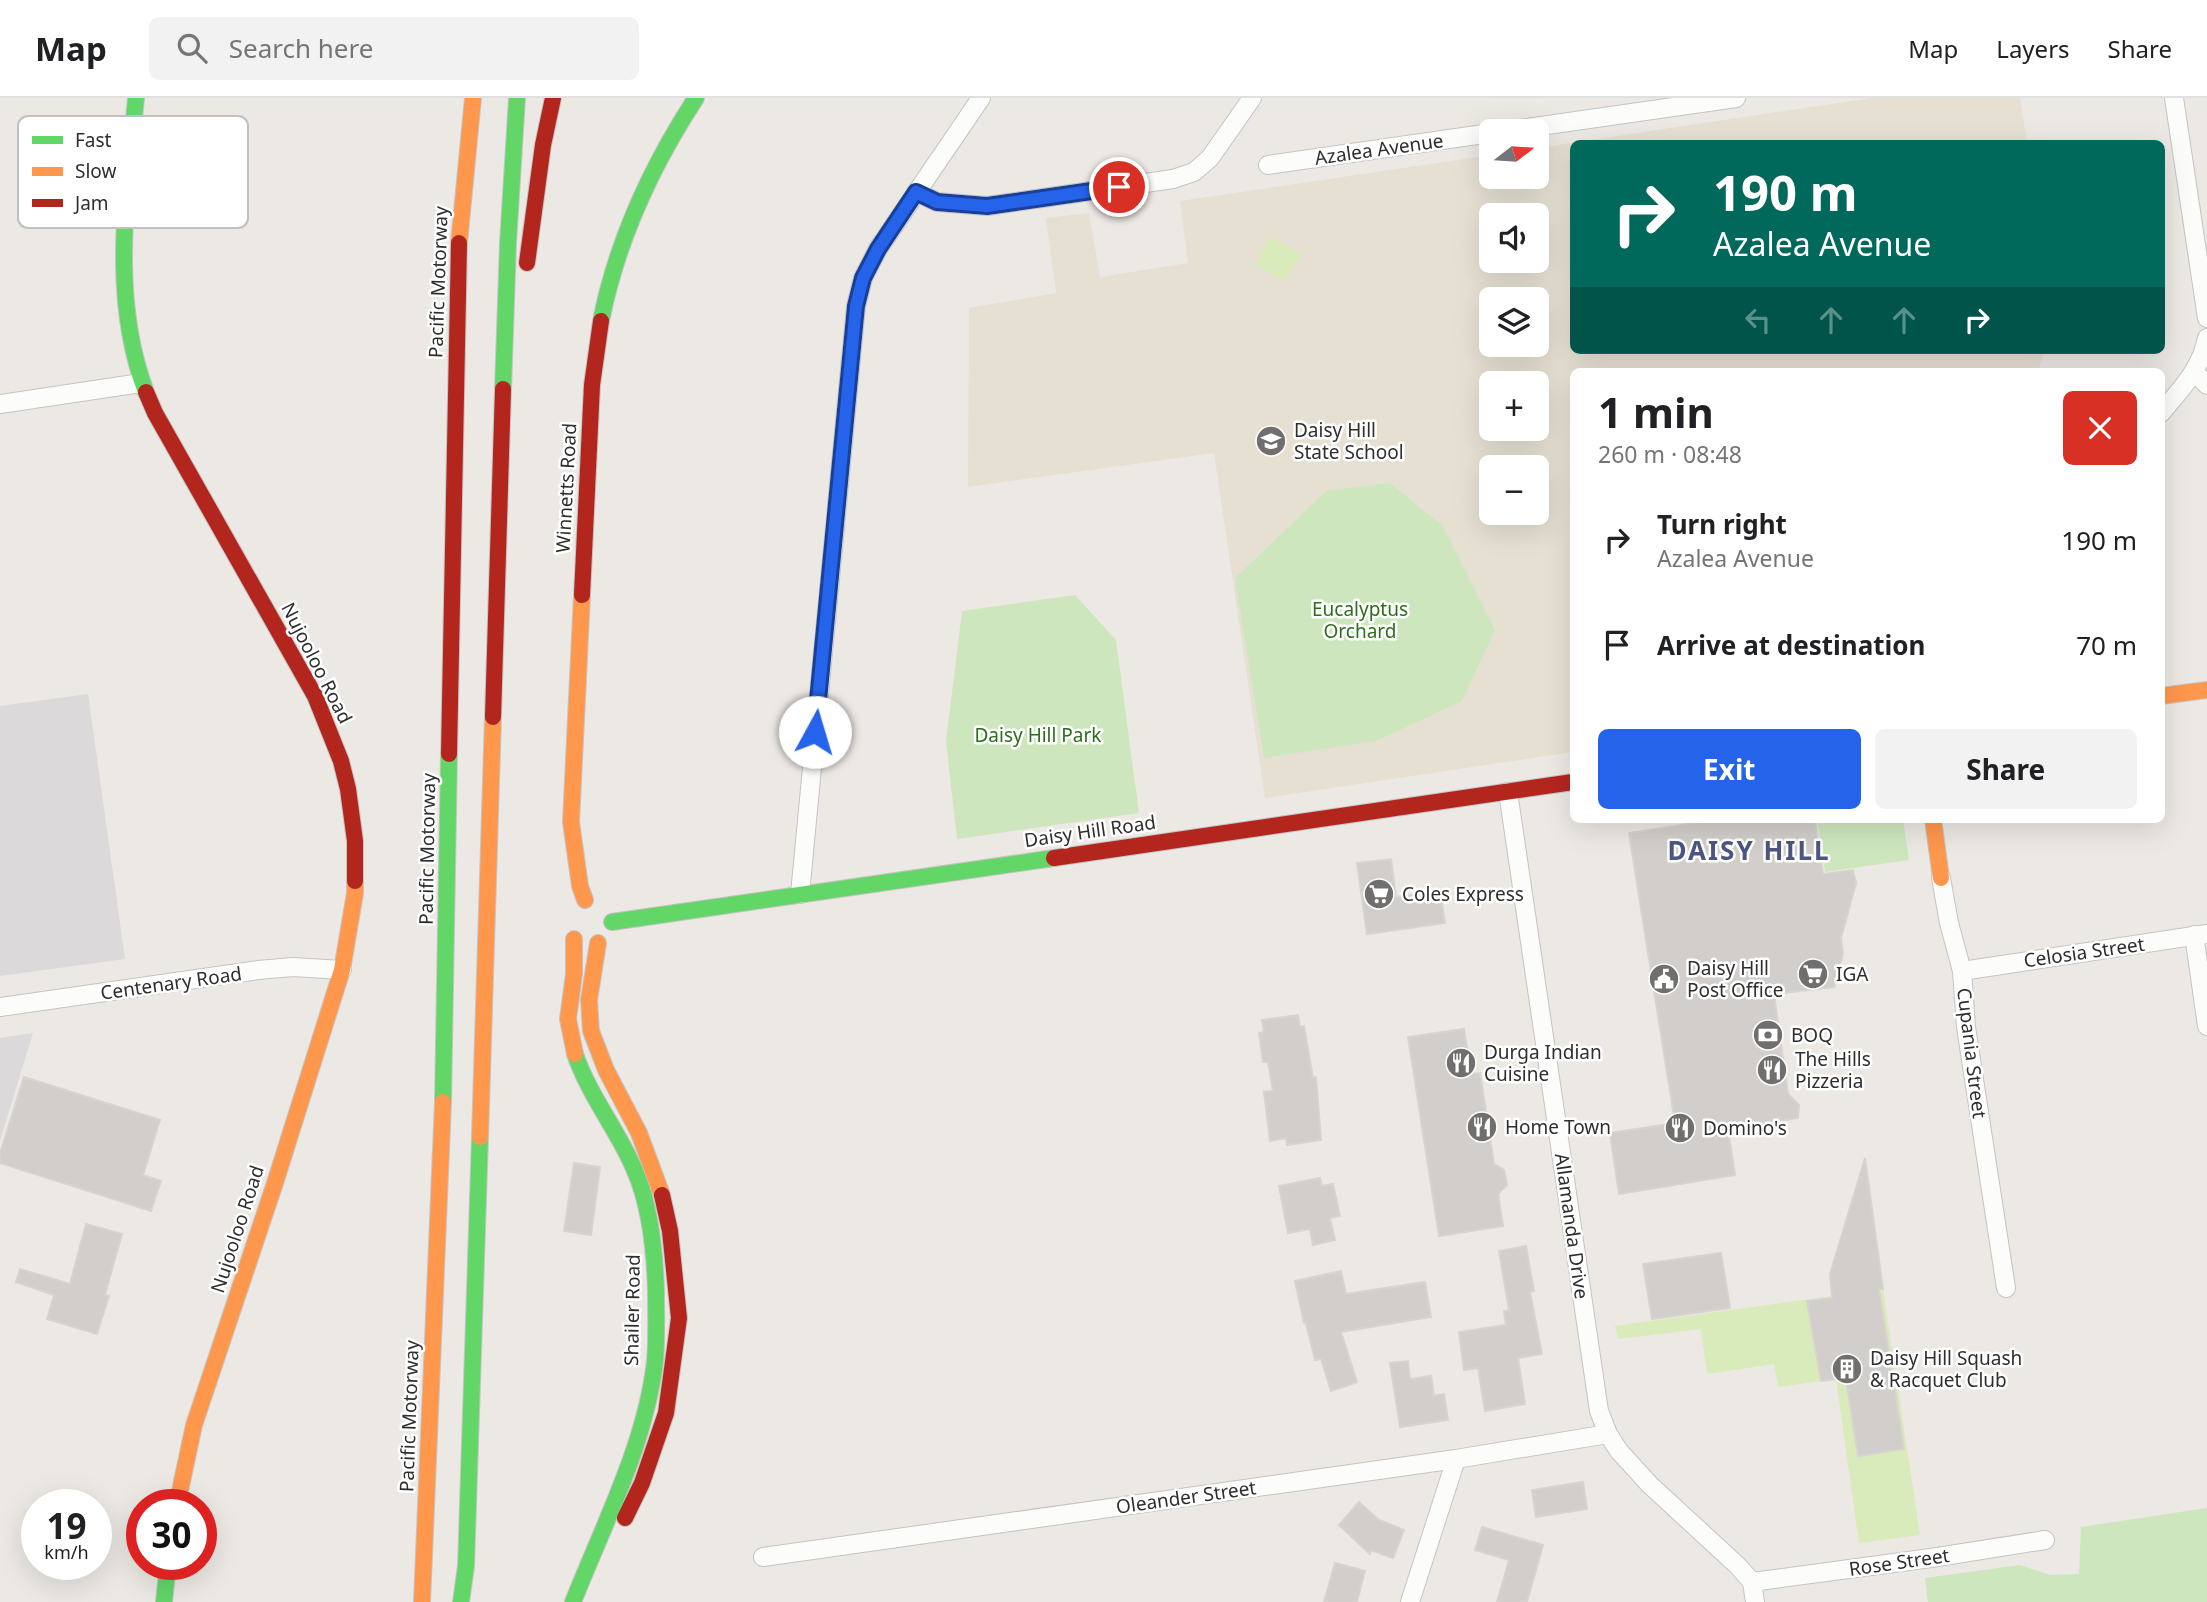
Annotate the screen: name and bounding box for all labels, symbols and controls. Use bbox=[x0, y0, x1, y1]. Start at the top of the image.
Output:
search box bbox=[149, 17, 639, 80]
text: Map bbox=[35, 26, 107, 71]
icon: search bbox=[173, 29, 211, 67]
text: Search here bbox=[229, 30, 373, 66]
text: Map bbox=[1908, 32, 1958, 65]
text: Layers bbox=[1996, 32, 2070, 65]
text: Share bbox=[2108, 32, 2172, 65]
legend bbox=[18, 116, 248, 228]
north arrow bbox=[1479, 119, 1549, 189]
map controls bbox=[1479, 119, 1549, 525]
text: Fast bbox=[75, 127, 112, 153]
street label: Azalea Avenue bbox=[1313, 127, 1445, 171]
pin bbox=[1089, 157, 1149, 217]
text: Slow bbox=[75, 158, 116, 184]
text: 190 m bbox=[1713, 159, 1858, 225]
icon: arrive bbox=[1100, 168, 1138, 206]
icon: right bbox=[1598, 168, 1689, 259]
text: Jam bbox=[73, 190, 109, 216]
button: sound bbox=[1479, 203, 1549, 273]
street label: Pacific Motorway bbox=[422, 205, 454, 358]
text: Azalea Avenue bbox=[1713, 222, 1931, 265]
button: layers bbox=[1479, 287, 1549, 357]
icon: left bbox=[1739, 301, 1777, 339]
icon: ahead bbox=[1812, 301, 1850, 339]
icon: ahead bbox=[1885, 301, 1923, 339]
icon: right bbox=[1958, 301, 1996, 339]
button: + bbox=[1479, 371, 1549, 441]
text: 1 min bbox=[1598, 383, 1714, 440]
button: close bbox=[2063, 391, 2137, 465]
place label: Daisy Hill State School bbox=[1294, 417, 1404, 465]
street label: Winnetts Road bbox=[550, 422, 582, 554]
school or university icon: Daisy Hill State School bbox=[1254, 424, 1288, 458]
text: 260 m · 08:48 bbox=[1598, 438, 1742, 470]
button: − bbox=[1479, 455, 1549, 525]
text: Turn right bbox=[1657, 506, 1787, 542]
icon: right bbox=[1598, 521, 1636, 559]
text: 190 m bbox=[2061, 522, 2137, 558]
text: Azalea Avenue bbox=[1657, 542, 1814, 574]
park label: Eucalyptus Orchard bbox=[1312, 596, 1408, 644]
street label: Nujooloo Road bbox=[275, 598, 359, 728]
icon: arrive bbox=[1598, 626, 1636, 664]
text: Arrive at destination bbox=[1657, 627, 1926, 663]
text: 70 m bbox=[2076, 627, 2137, 663]
position arrow bbox=[778, 695, 852, 769]
park label: Daisy Hill Park bbox=[974, 722, 1102, 748]
button: Exit bbox=[1598, 729, 1861, 809]
button: Share bbox=[1875, 729, 2137, 809]
street label: Pacific Motorway bbox=[413, 773, 441, 925]
street label: Daisy Hill Road bbox=[1023, 809, 1157, 853]
district label: DAISY HILL bbox=[1667, 832, 1831, 868]
supermarket icon: Coles Express bbox=[1362, 877, 1396, 911]
place label: Coles Express bbox=[1402, 881, 1524, 907]
street label: Celosia Street bbox=[2022, 931, 2146, 973]
place label: Daisy Hill Post Office bbox=[1687, 955, 1784, 1003]
supermarket icon: IGA bbox=[1796, 957, 1830, 991]
street label: Centenary Road bbox=[99, 960, 243, 1006]
place label: IGA bbox=[1836, 961, 1869, 987]
public building icon: Daisy Hill Post Office bbox=[1647, 962, 1681, 996]
street label: Cupania Street bbox=[1951, 986, 1993, 1120]
bank icon: BOQ bbox=[1751, 1018, 1785, 1052]
place label: BOQ bbox=[1791, 1022, 1833, 1048]
place label: Durga Indian Cuisine bbox=[1484, 1039, 1602, 1087]
restaurant icon: Durga Indian Cuisine bbox=[1444, 1046, 1478, 1080]
place label: The Hills Pizzeria bbox=[1795, 1046, 1871, 1094]
restaurant icon: The Hills Pizzeria bbox=[1755, 1053, 1789, 1087]
restaurant icon: Home Town bbox=[1465, 1110, 1499, 1144]
restaurant icon: Domino's bbox=[1663, 1111, 1697, 1145]
place label: Home Town bbox=[1505, 1114, 1611, 1140]
place label: Domino's bbox=[1703, 1115, 1787, 1141]
street label: Allamanda Drive bbox=[1549, 1151, 1595, 1301]
street label: Nujooloo Road bbox=[204, 1162, 270, 1296]
street label: Shailer Road bbox=[618, 1254, 646, 1366]
street label: Pacific Motorway bbox=[393, 1339, 425, 1492]
place label: Daisy Hill Squash & Racquet Club bbox=[1870, 1345, 2022, 1393]
building icon: Daisy Hill Squash & Racquet Club bbox=[1830, 1352, 1864, 1386]
street label: Oleander Street bbox=[1114, 1474, 1258, 1520]
speed limit sign: 30 bbox=[126, 1489, 217, 1580]
text: 19 bbox=[46, 1502, 87, 1549]
text: km/h bbox=[44, 1540, 89, 1564]
street label: Rose Street bbox=[1847, 1542, 1951, 1582]

